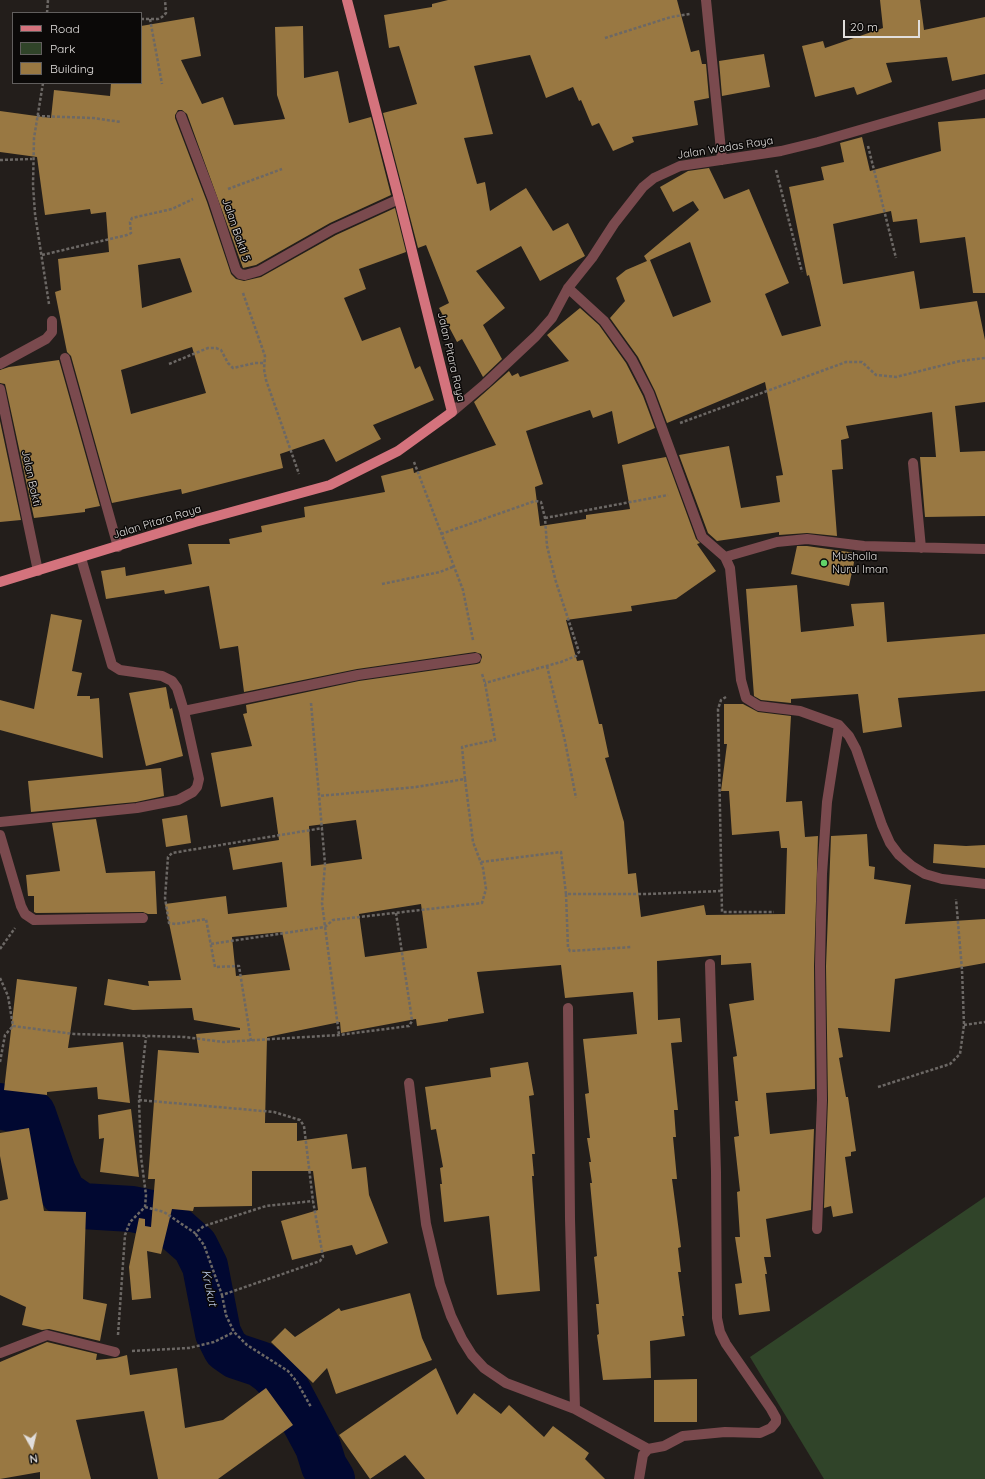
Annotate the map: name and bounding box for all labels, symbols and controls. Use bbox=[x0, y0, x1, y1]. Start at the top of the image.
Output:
legend bbox=[12, 12, 142, 84]
scale bar bbox=[845, 12, 922, 38]
text: 20 m bbox=[850, 19, 878, 34]
text: Road bbox=[50, 21, 80, 36]
text: Park bbox=[50, 41, 75, 56]
text: Building bbox=[50, 61, 94, 76]
street label: Jalan Wadas Raya bbox=[676, 134, 774, 162]
street label: Jalan Bakti 5 bbox=[219, 197, 253, 263]
street label: Jalan Pitara Raya bbox=[434, 311, 468, 403]
street label: Jalan Bakti bbox=[19, 449, 43, 507]
street label: Jalan Pitara Raya bbox=[111, 502, 203, 542]
place label: Musholla Nurul Iman bbox=[832, 550, 888, 576]
marker: Musholla Nurul Iman bbox=[819, 558, 829, 568]
water label: Krukut bbox=[198, 1269, 220, 1307]
north arrow bbox=[12, 1427, 52, 1467]
text: N bbox=[29, 1451, 39, 1466]

